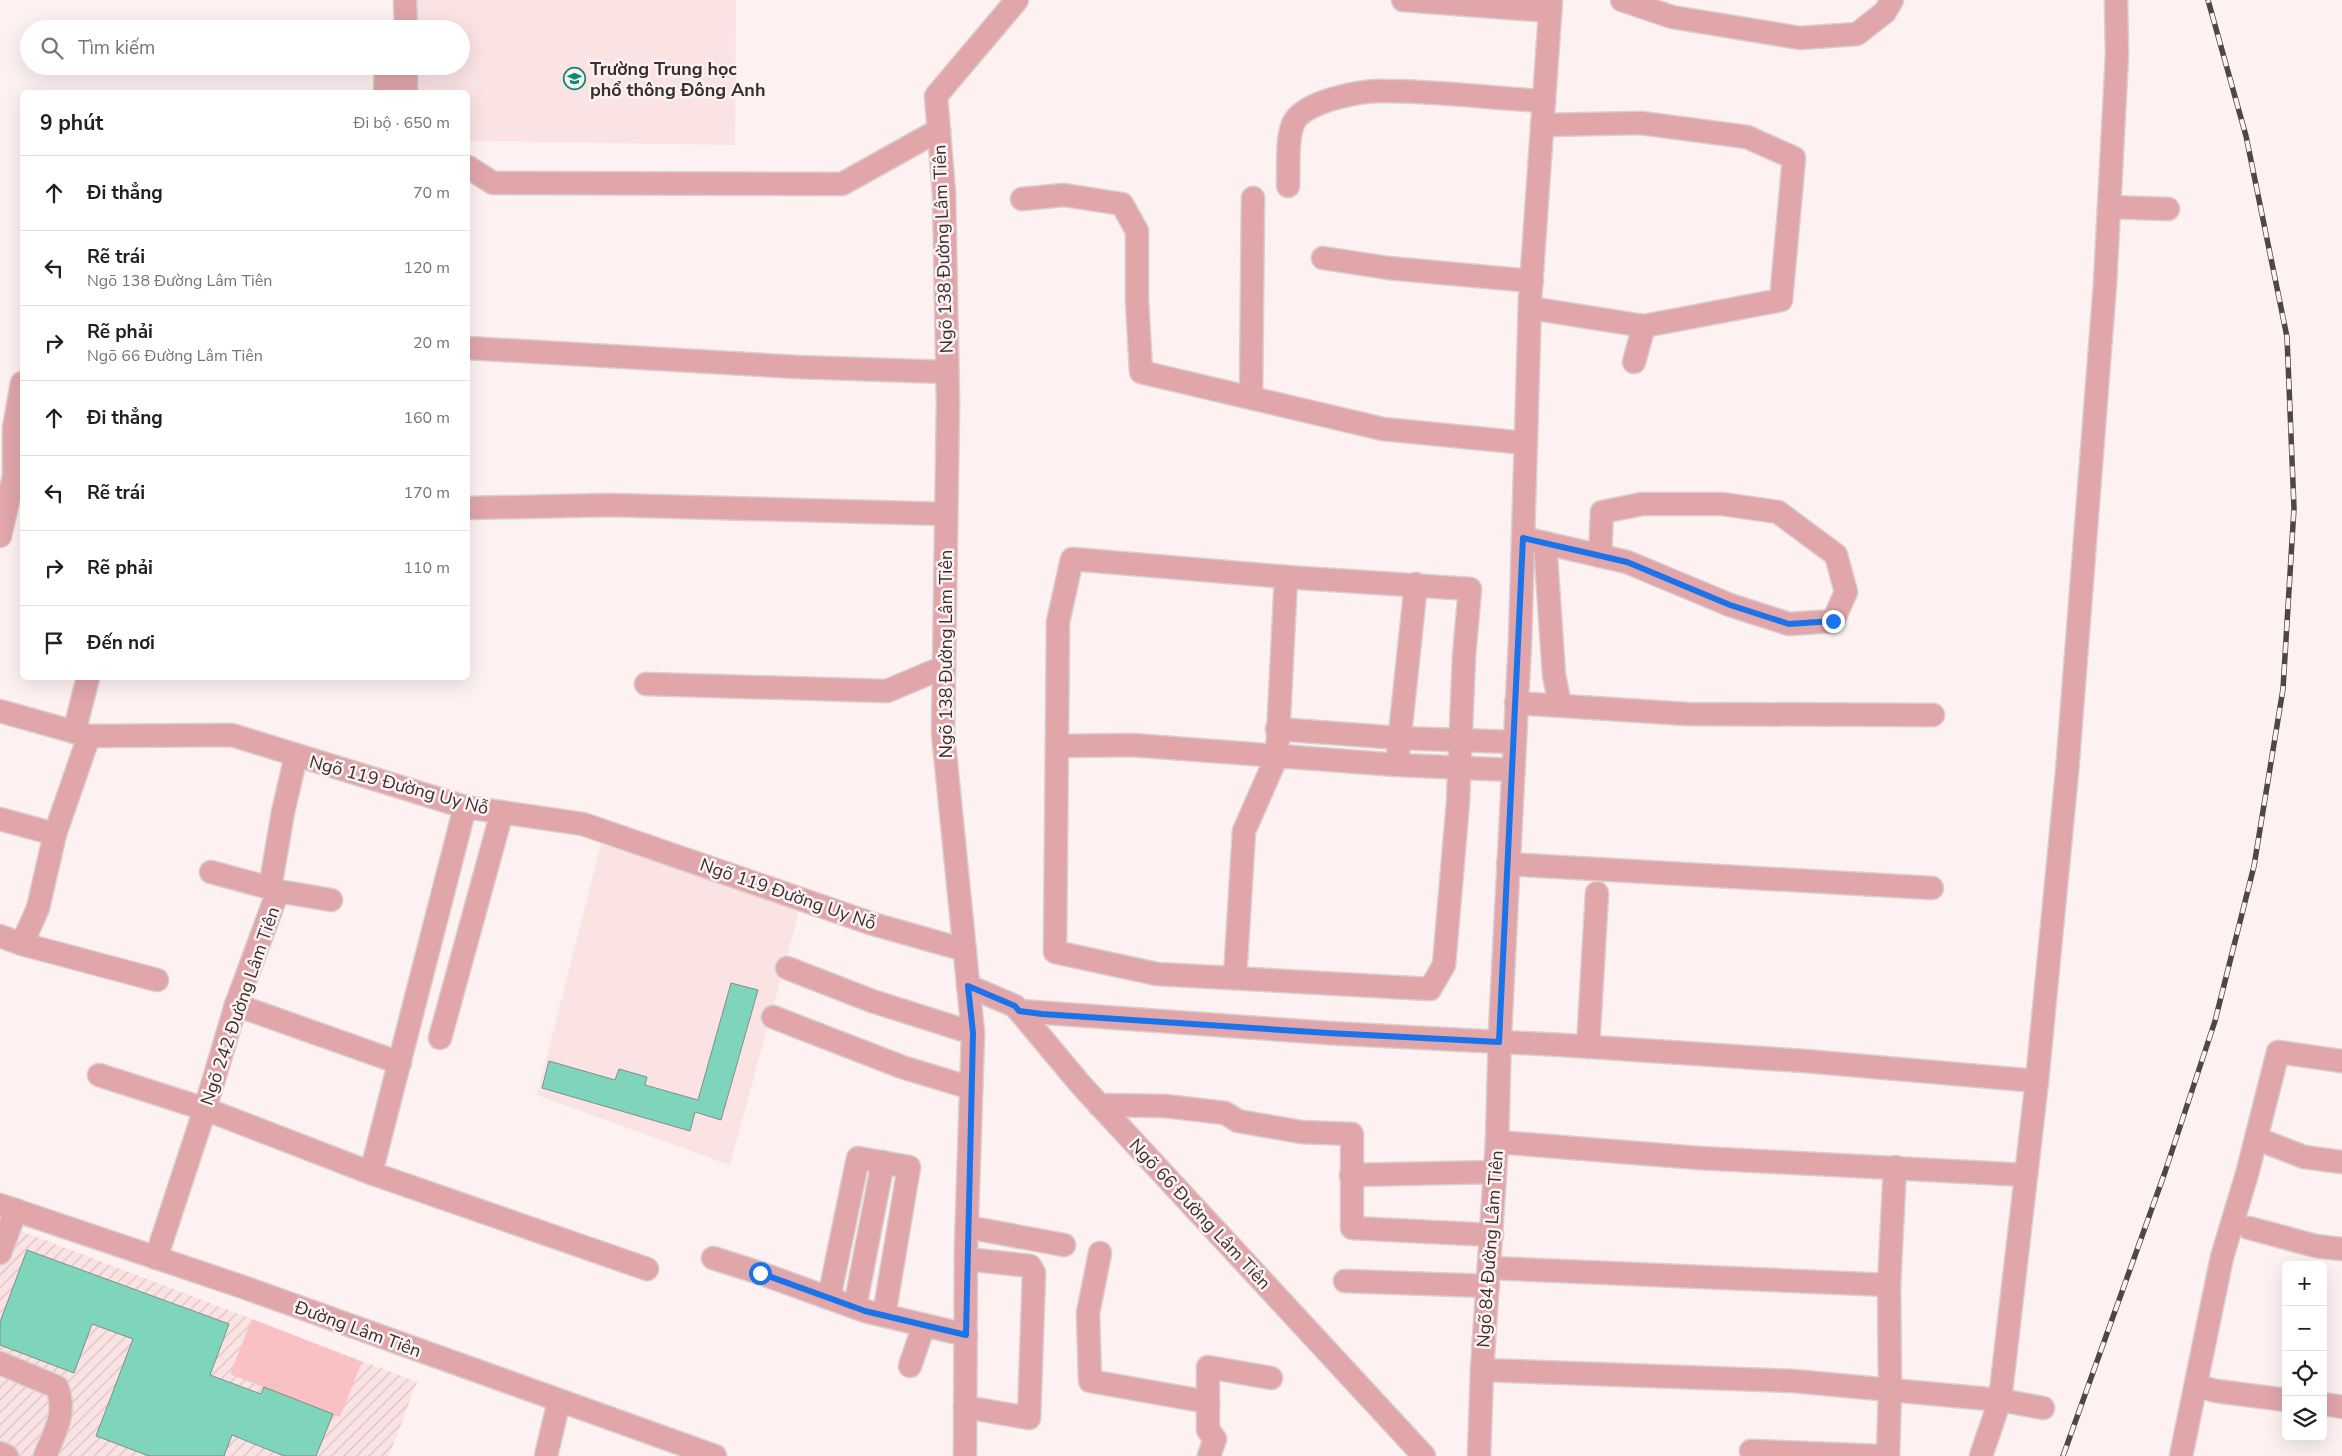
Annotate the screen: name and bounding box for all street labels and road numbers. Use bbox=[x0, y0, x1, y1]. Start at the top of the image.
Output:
street label: Ngõ 138 Đường Lâm Tiên bbox=[927, 144, 959, 354]
street label: Ngõ 138 Đường Lâm Tiên bbox=[934, 550, 958, 758]
street label: Ngõ 119 Đường Uy Nỗ bbox=[307, 750, 491, 820]
street label: Ngõ 119 Đường Uy Nỗ bbox=[697, 853, 879, 935]
street label: Ngõ 242 Đường Lâm Tiên bbox=[195, 904, 285, 1108]
street label: Ngõ 66 Đường Lâm Tiên bbox=[1124, 1134, 1276, 1294]
street label: Ngõ 84 Đường Lâm Tiên bbox=[1471, 1150, 1509, 1348]
street label: Đường Lâm Tiên bbox=[290, 1295, 425, 1363]

